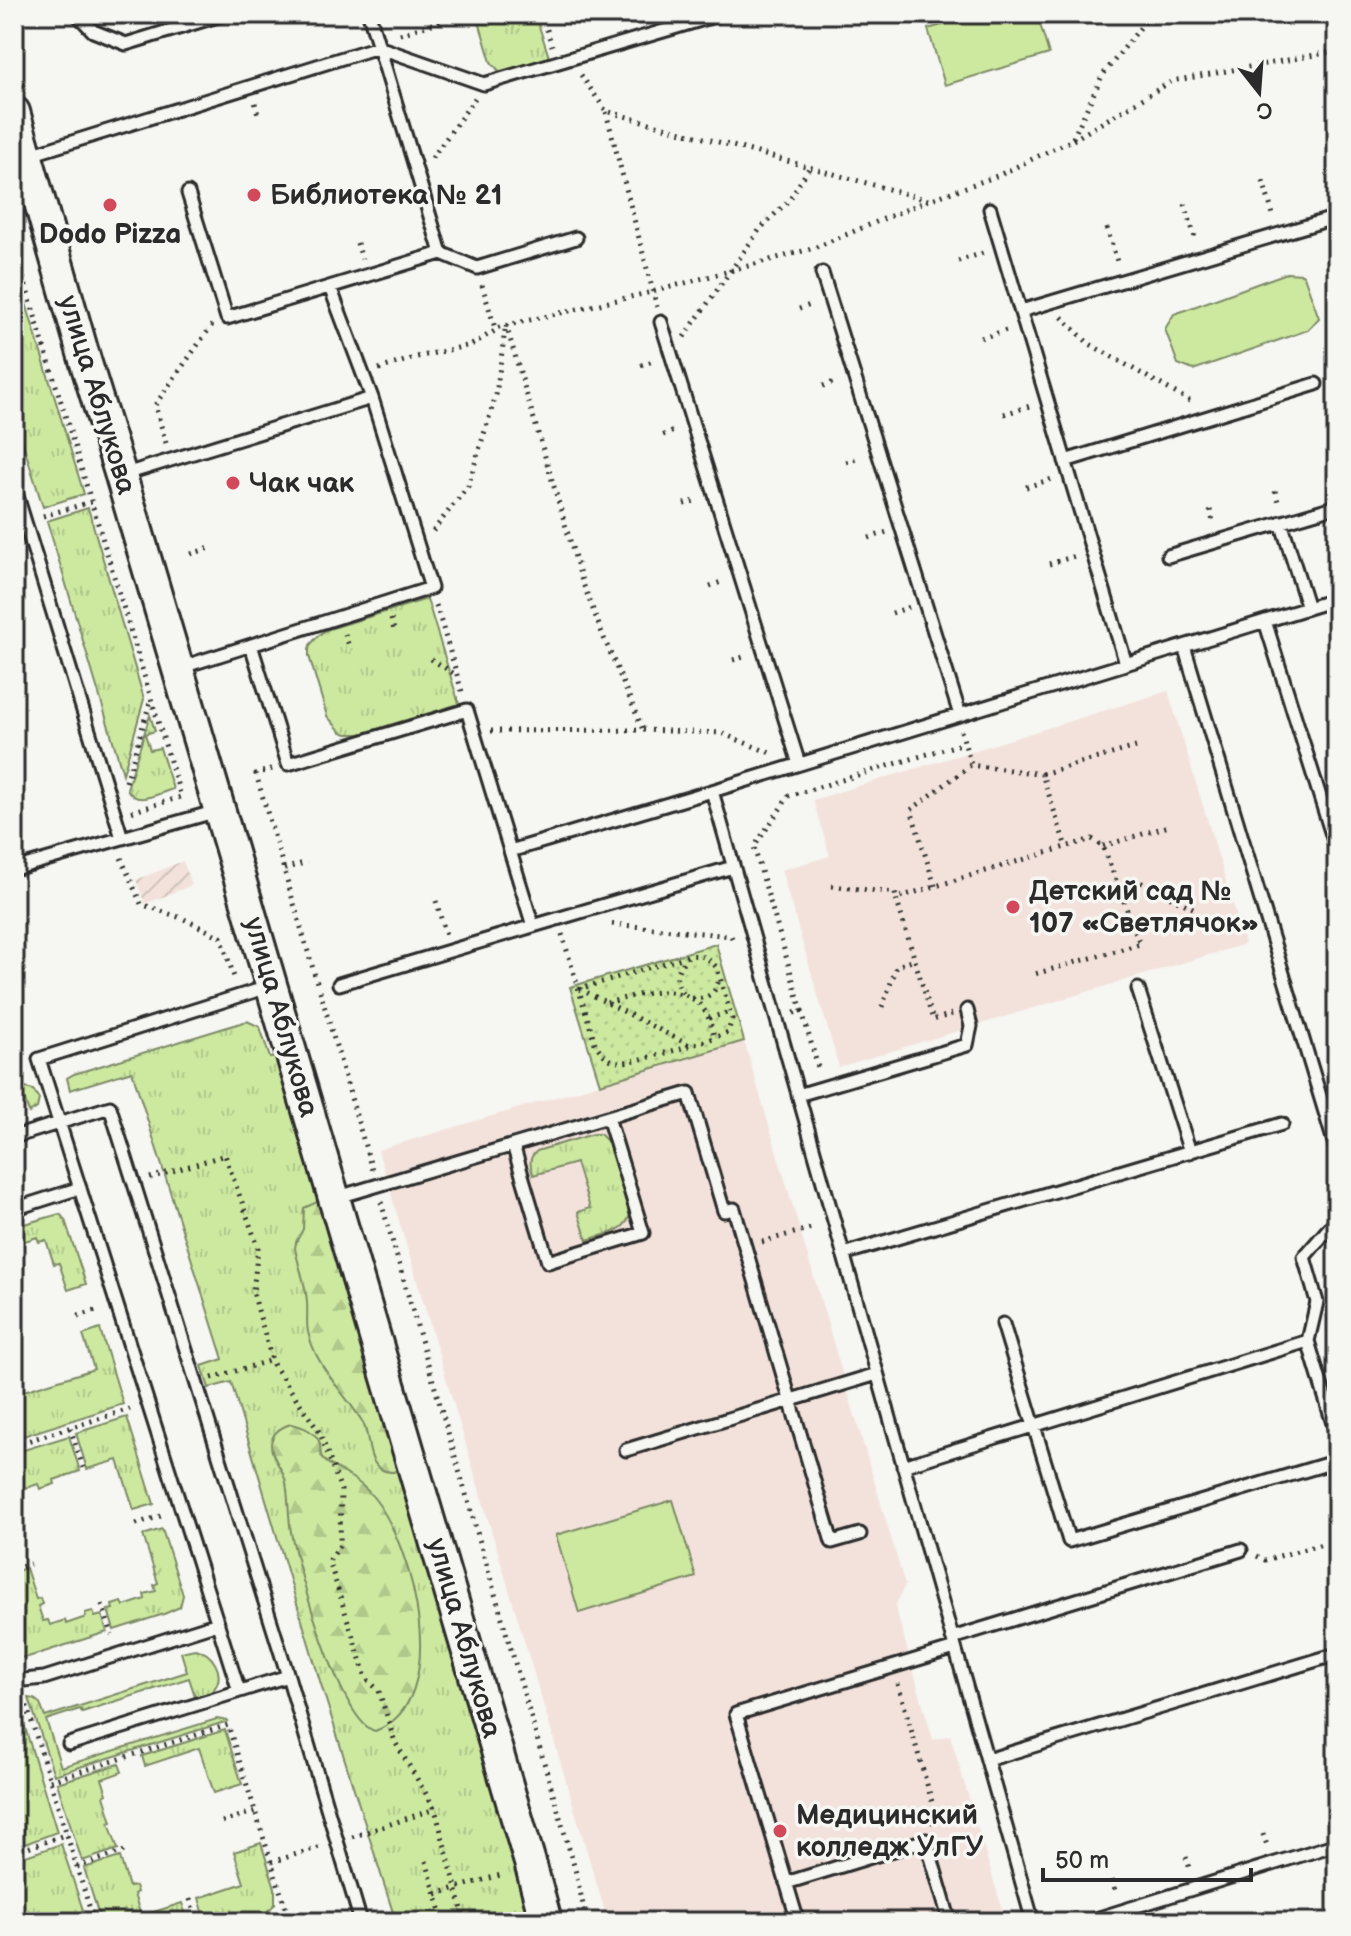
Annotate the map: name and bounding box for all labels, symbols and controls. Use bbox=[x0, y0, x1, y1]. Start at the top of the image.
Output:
north arrow bbox=[1219, 52, 1299, 132]
text: С bbox=[1253, 95, 1276, 125]
place label: Библиотека № 21 bbox=[270, 179, 503, 212]
marker: Библиотека № 21 bbox=[245, 186, 263, 204]
marker: Dodo Pizza bbox=[101, 196, 119, 214]
place label: Dodo Pizza bbox=[39, 218, 181, 251]
street label: улица Аблукова bbox=[51, 291, 143, 499]
place label: Чак чак bbox=[249, 467, 355, 500]
marker: Чак чак bbox=[224, 474, 242, 492]
place label: Детский сад № 107 «Светлячок» bbox=[1029, 875, 1259, 940]
marker: Детский сад № 107 «Светлячок» bbox=[1004, 898, 1022, 916]
street label: улица Аблукова bbox=[237, 913, 325, 1121]
street label: улица Аблукова bbox=[420, 1534, 508, 1742]
place label: Медицинский колледж УлГУ bbox=[796, 1799, 984, 1864]
marker: Медицинский колледж УлГУ bbox=[771, 1822, 789, 1840]
scale bar bbox=[1043, 1832, 1251, 1882]
text: 50 m bbox=[1055, 1846, 1109, 1875]

